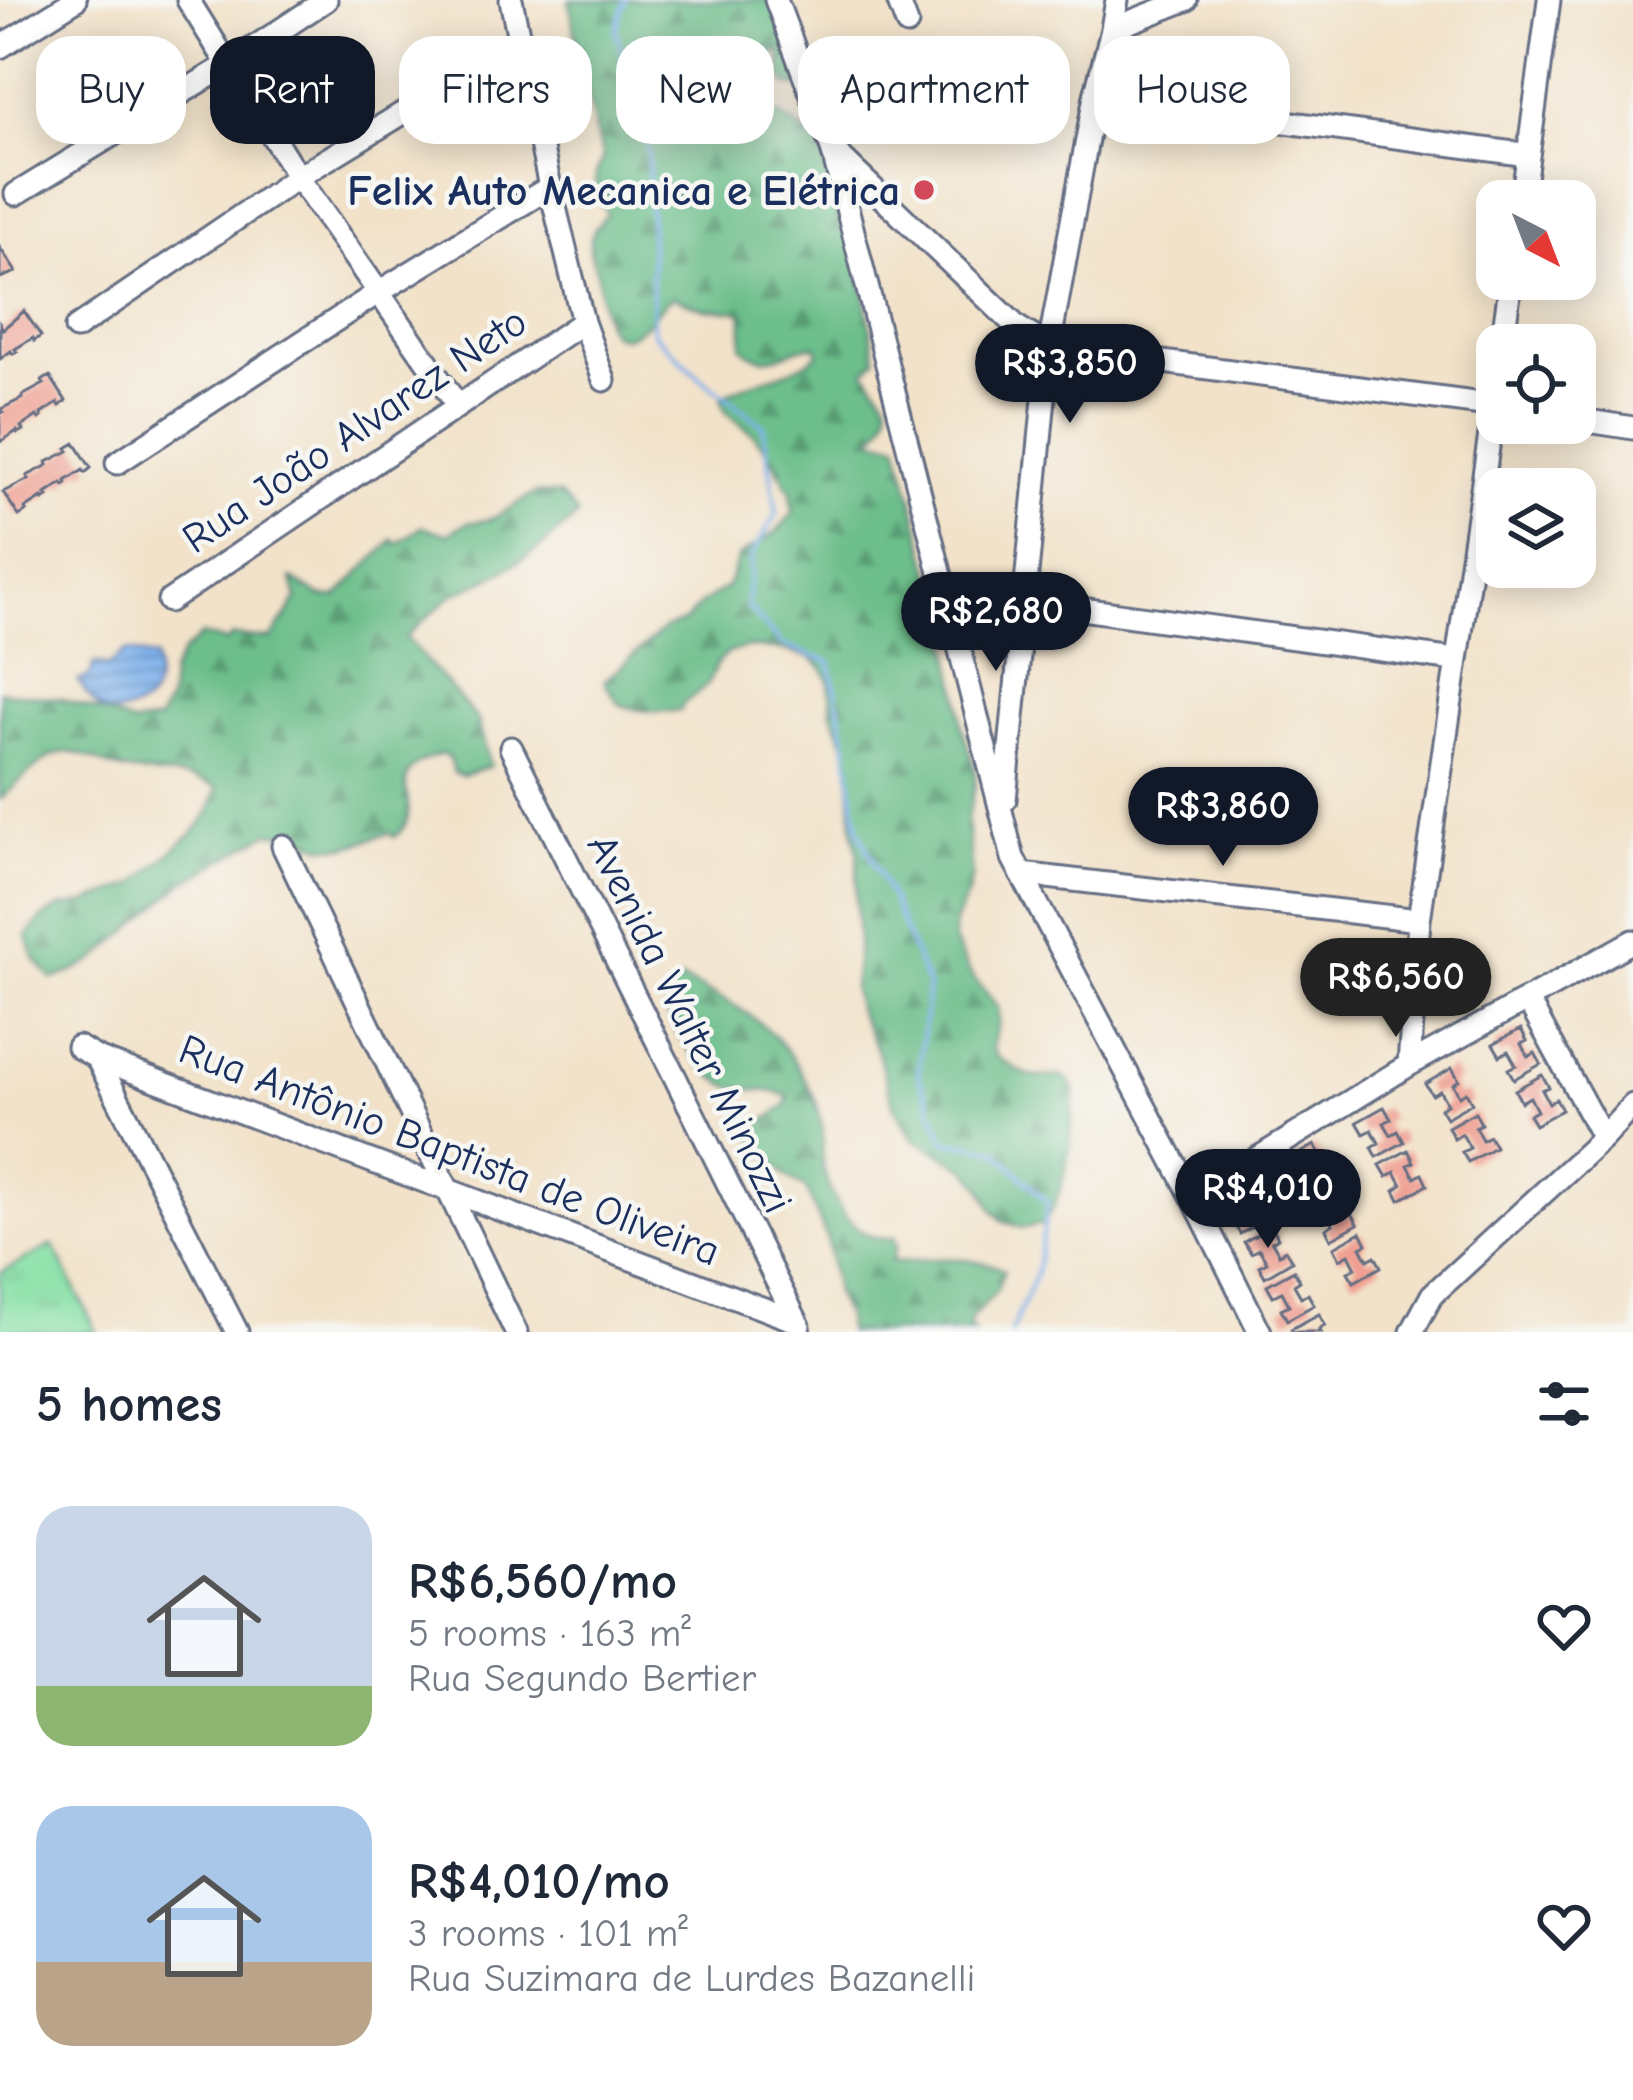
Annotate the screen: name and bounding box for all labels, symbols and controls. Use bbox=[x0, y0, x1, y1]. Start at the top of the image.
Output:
chip: Buy bbox=[36, 36, 186, 144]
chip: Rent bbox=[210, 36, 375, 144]
chip: Filters bbox=[399, 36, 592, 144]
chip: New bbox=[616, 36, 774, 144]
chip: Apartment bbox=[798, 36, 1070, 144]
chip: House bbox=[1094, 36, 1290, 144]
place label: Felix Auto Mecanica e Elétrica bbox=[347, 167, 900, 216]
marker: Felix Auto Mecanica e Elétrica bbox=[911, 177, 937, 203]
north arrow bbox=[1476, 180, 1596, 300]
map controls bbox=[1476, 180, 1596, 588]
street label: Rua João Alvarez Neto bbox=[174, 297, 536, 564]
pin: R$3,850 bbox=[959, 324, 1181, 426]
button: locate bbox=[1476, 324, 1596, 444]
text: R$3,850 bbox=[1002, 340, 1138, 385]
button: layers bbox=[1476, 468, 1596, 588]
pin: R$2,680 bbox=[885, 572, 1107, 674]
text: R$2,680 bbox=[928, 588, 1064, 633]
pin: R$3,860 bbox=[1112, 767, 1334, 869]
text: R$3,860 bbox=[1155, 783, 1291, 828]
street label: Avenida Walter Minozzi bbox=[577, 827, 803, 1221]
pin: R$6,560 bbox=[1285, 938, 1507, 1040]
text: R$6,560 bbox=[1327, 954, 1465, 999]
street label: Rua Antônio Baptista de Oliveira bbox=[172, 1025, 727, 1276]
pin: R$4,010 bbox=[1157, 1149, 1379, 1251]
text: R$4,010 bbox=[1202, 1165, 1334, 1210]
icon: filters bbox=[1531, 1371, 1597, 1437]
text: 5 homes bbox=[36, 1375, 222, 1434]
text: R$6,560/mo bbox=[408, 1552, 677, 1611]
icon: home bbox=[132, 1554, 276, 1698]
icon: heart bbox=[1531, 1593, 1597, 1659]
text: 5 rooms · 163 m² bbox=[408, 1611, 691, 1656]
text: Rua Segundo Bertier bbox=[408, 1656, 756, 1701]
text: R$4,010/mo bbox=[408, 1852, 670, 1911]
icon: home bbox=[132, 1854, 276, 1998]
icon: heart bbox=[1531, 1893, 1597, 1959]
text: 3 rooms · 101 m² bbox=[408, 1911, 688, 1956]
text: Rua Suzimara de Lurdes Bazanelli bbox=[408, 1956, 975, 2001]

